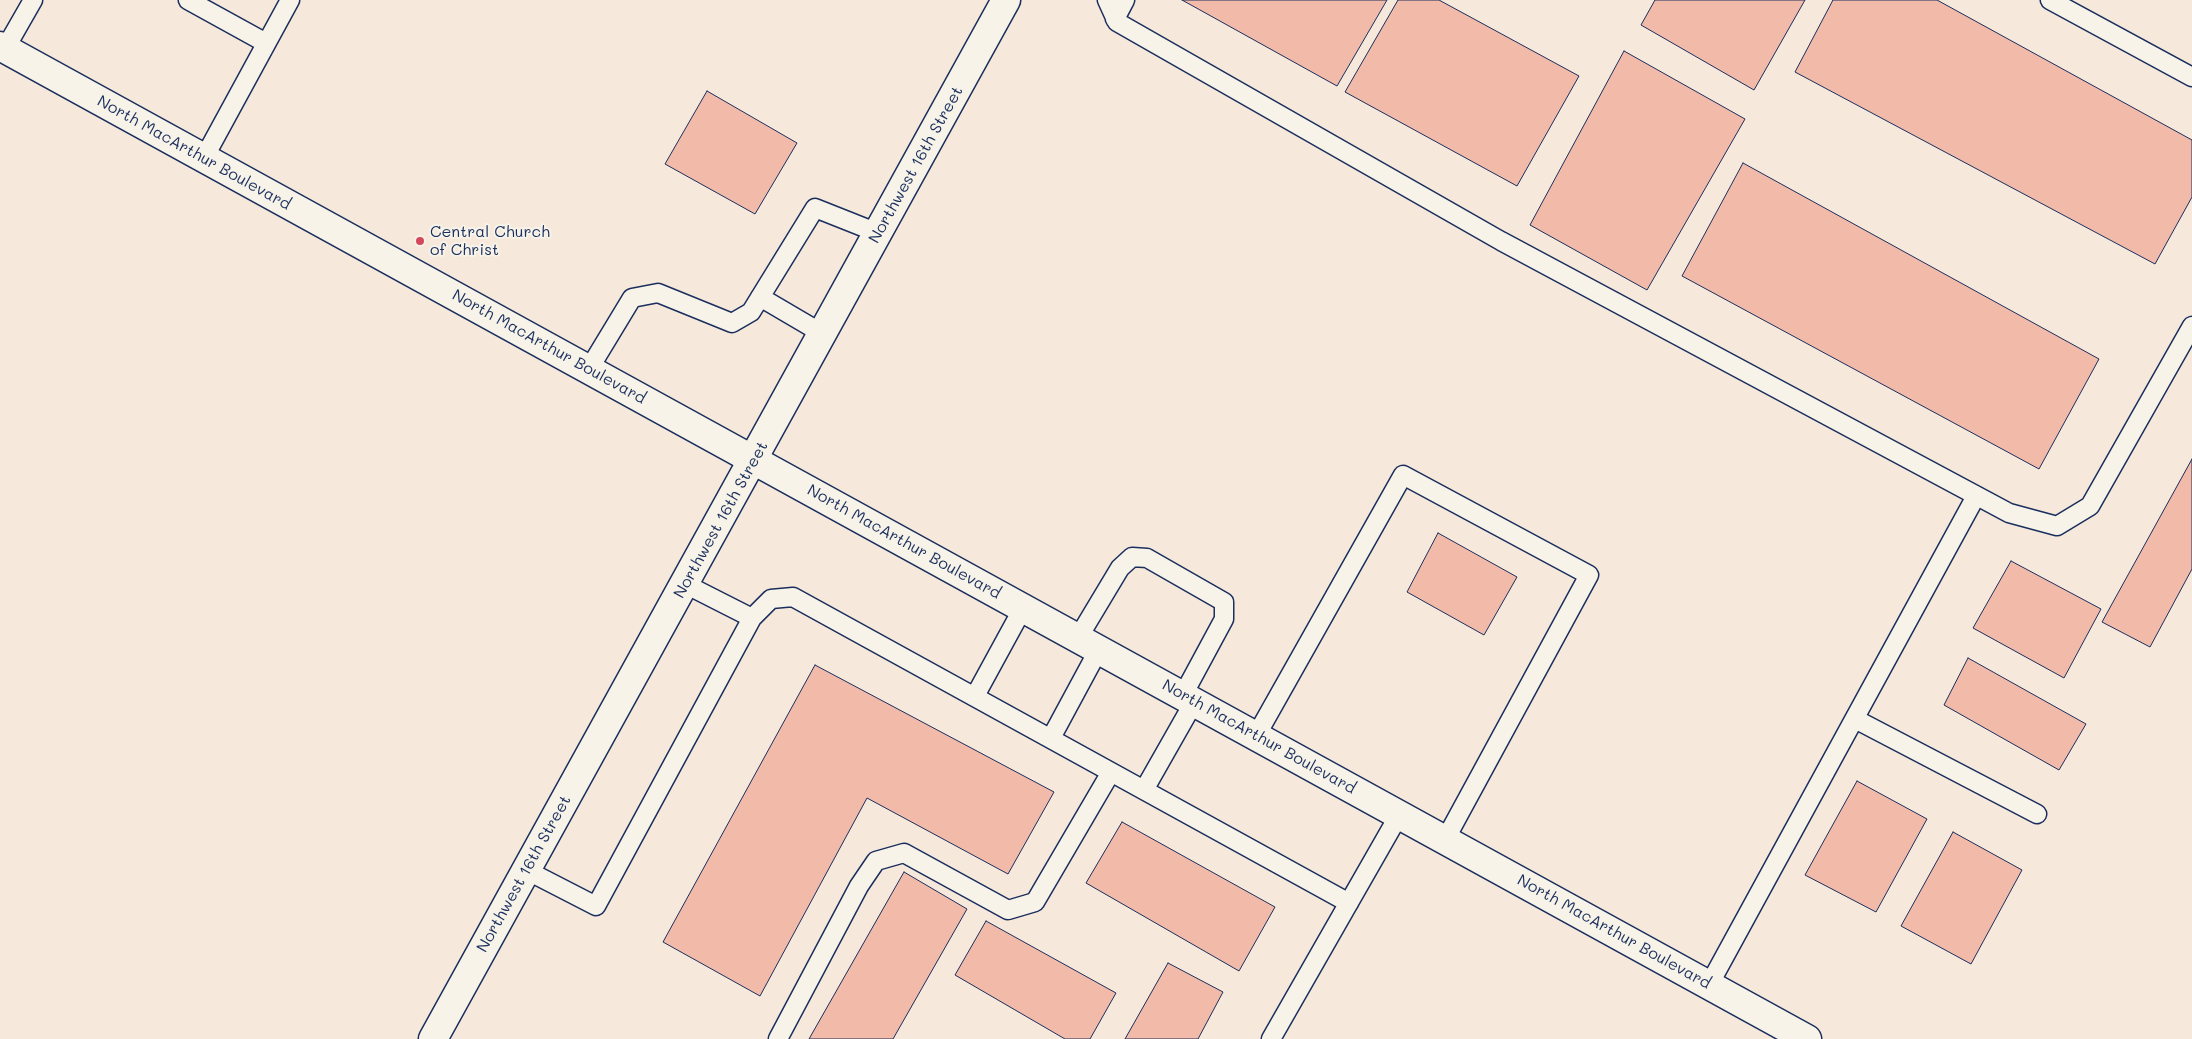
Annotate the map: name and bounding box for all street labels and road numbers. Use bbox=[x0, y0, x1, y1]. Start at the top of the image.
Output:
street label: Northwest 16th Street bbox=[865, 83, 967, 247]
street label: North MacArthur Boulevard bbox=[94, 92, 294, 214]
street label: North MacArthur Boulevard bbox=[449, 286, 649, 408]
street label: Northwest 16th Street bbox=[670, 438, 772, 602]
street label: North MacArthur Boulevard bbox=[804, 481, 1004, 603]
street label: North MacArthur Boulevard bbox=[1159, 676, 1359, 798]
street label: Northwest 16th Street bbox=[473, 792, 575, 956]
street label: North MacArthur Boulevard bbox=[1514, 871, 1714, 993]

